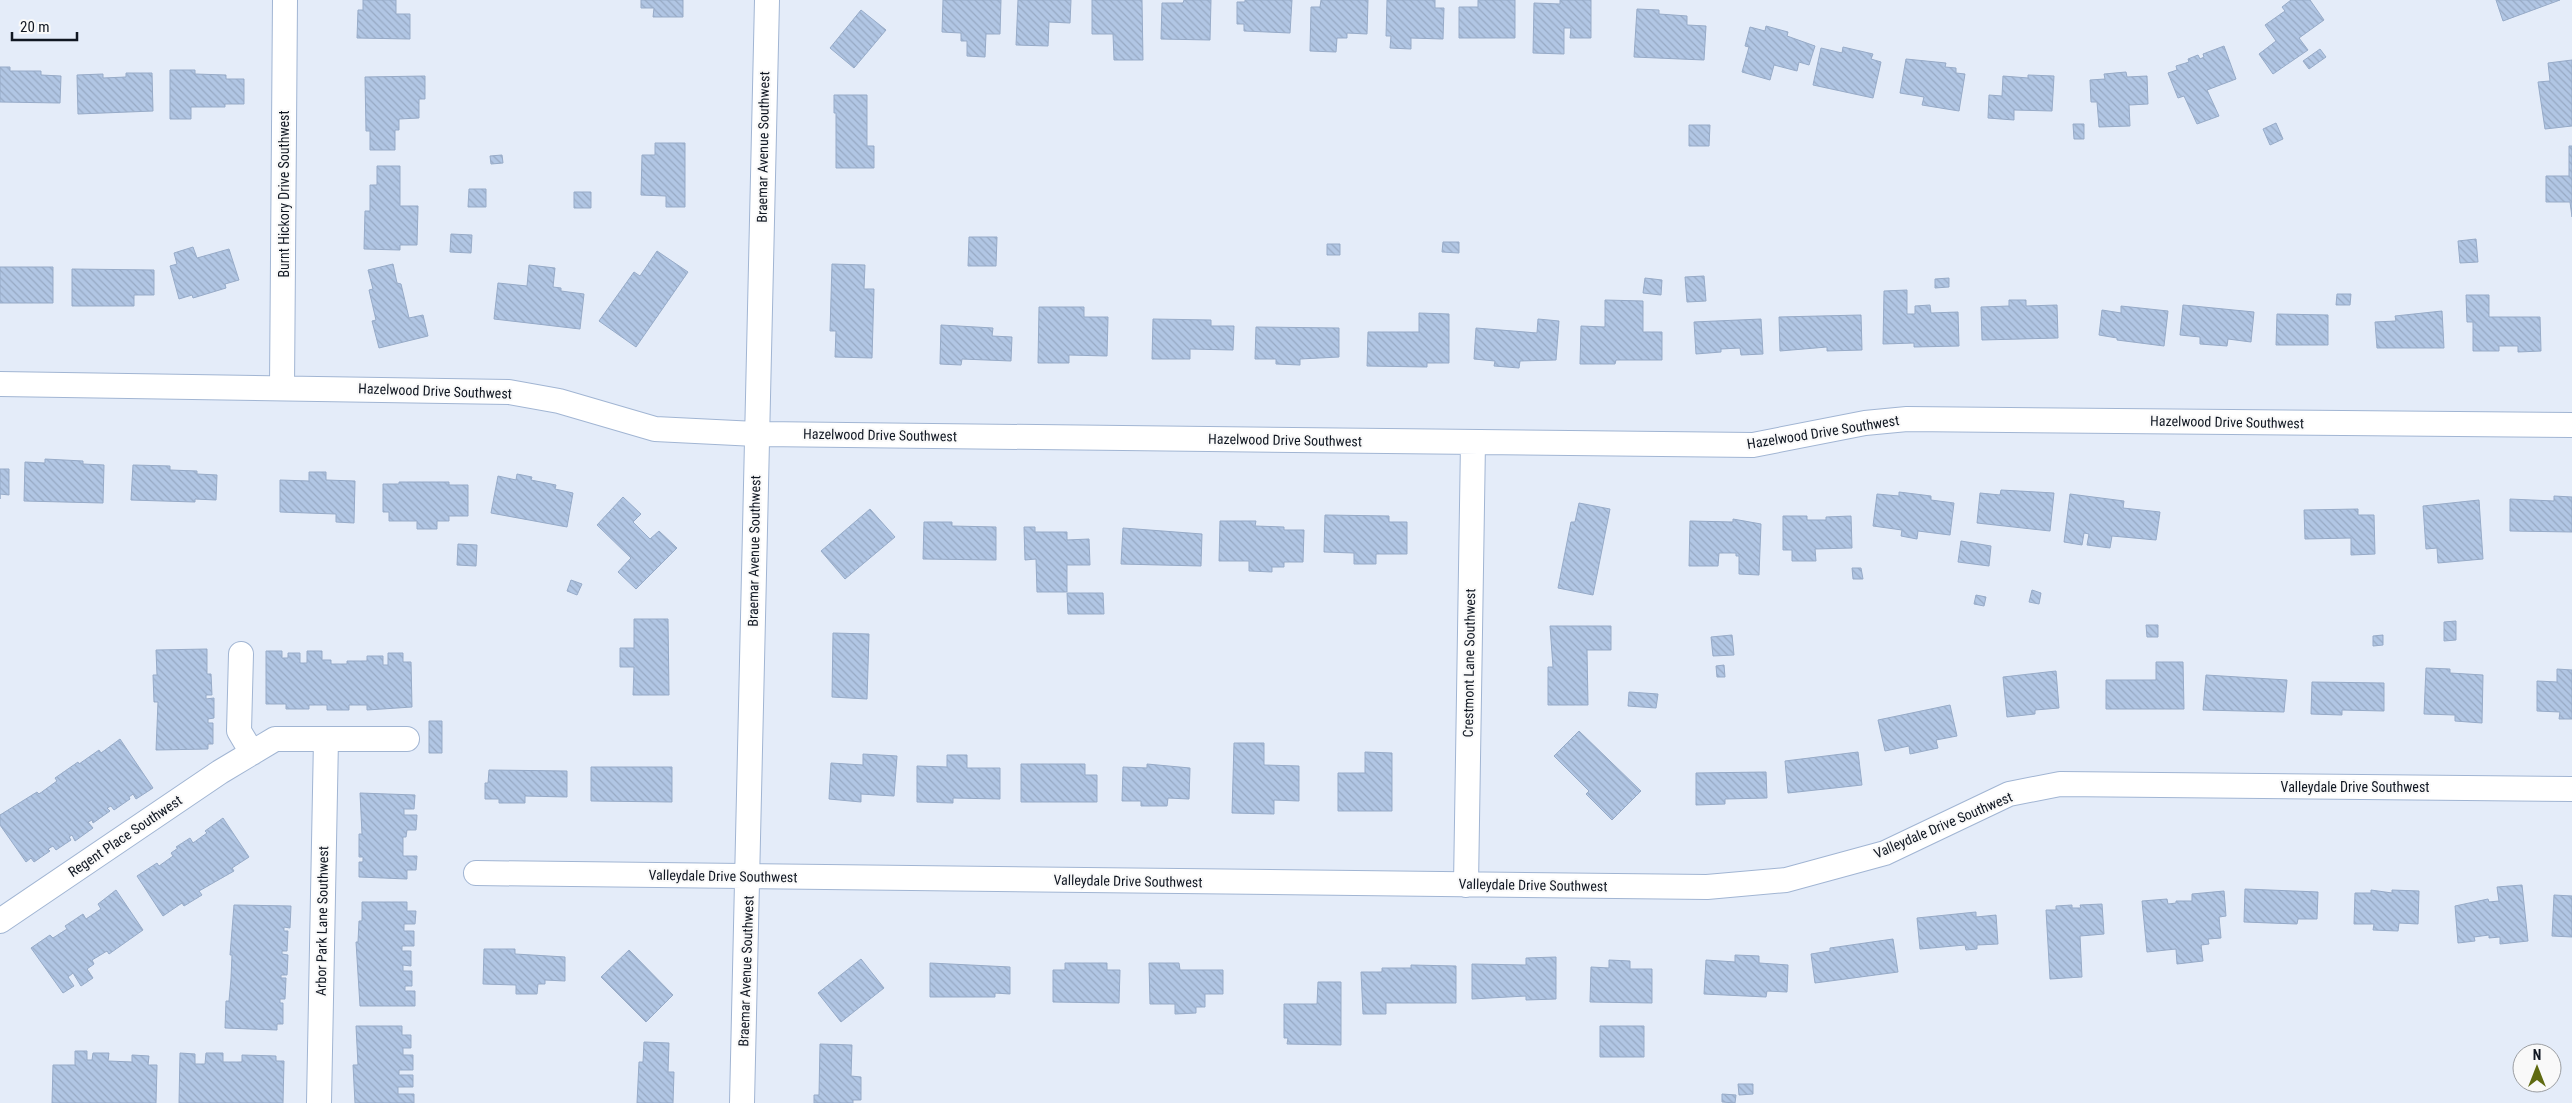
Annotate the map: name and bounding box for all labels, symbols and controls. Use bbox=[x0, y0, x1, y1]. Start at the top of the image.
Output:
scale bar bbox=[12, 10, 78, 42]
text: 20 m bbox=[20, 18, 50, 36]
street label: Braemar Avenue Southwest bbox=[754, 71, 772, 223]
street label: Burnt Hickory Drive Southwest bbox=[276, 110, 292, 278]
street label: Hazelwood Drive Southwest bbox=[358, 380, 512, 402]
street label: Hazelwood Drive Southwest bbox=[1746, 412, 1900, 452]
street label: Hazelwood Drive Southwest bbox=[2150, 413, 2304, 431]
street label: Hazelwood Drive Southwest bbox=[803, 426, 957, 444]
street label: Hazelwood Drive Southwest bbox=[1208, 431, 1362, 449]
street label: Braemar Avenue Southwest bbox=[745, 475, 763, 627]
street label: Crestmont Lane Southwest bbox=[1460, 588, 1478, 738]
street label: Valleydale Drive Southwest bbox=[2281, 779, 2429, 795]
street label: Valleydale Drive Southwest bbox=[1871, 789, 2015, 861]
street label: Regent Place Southwest bbox=[65, 792, 185, 880]
street label: Arbor Park Lane Southwest bbox=[313, 846, 331, 996]
street label: Valleydale Drive Southwest bbox=[648, 867, 798, 885]
street label: Valleydale Drive Southwest bbox=[1053, 872, 1203, 890]
street label: Valleydale Drive Southwest bbox=[1458, 876, 1608, 894]
street label: Braemar Avenue Southwest bbox=[735, 895, 757, 1047]
north arrow bbox=[2512, 1043, 2562, 1093]
text: N bbox=[2533, 1047, 2541, 1063]

